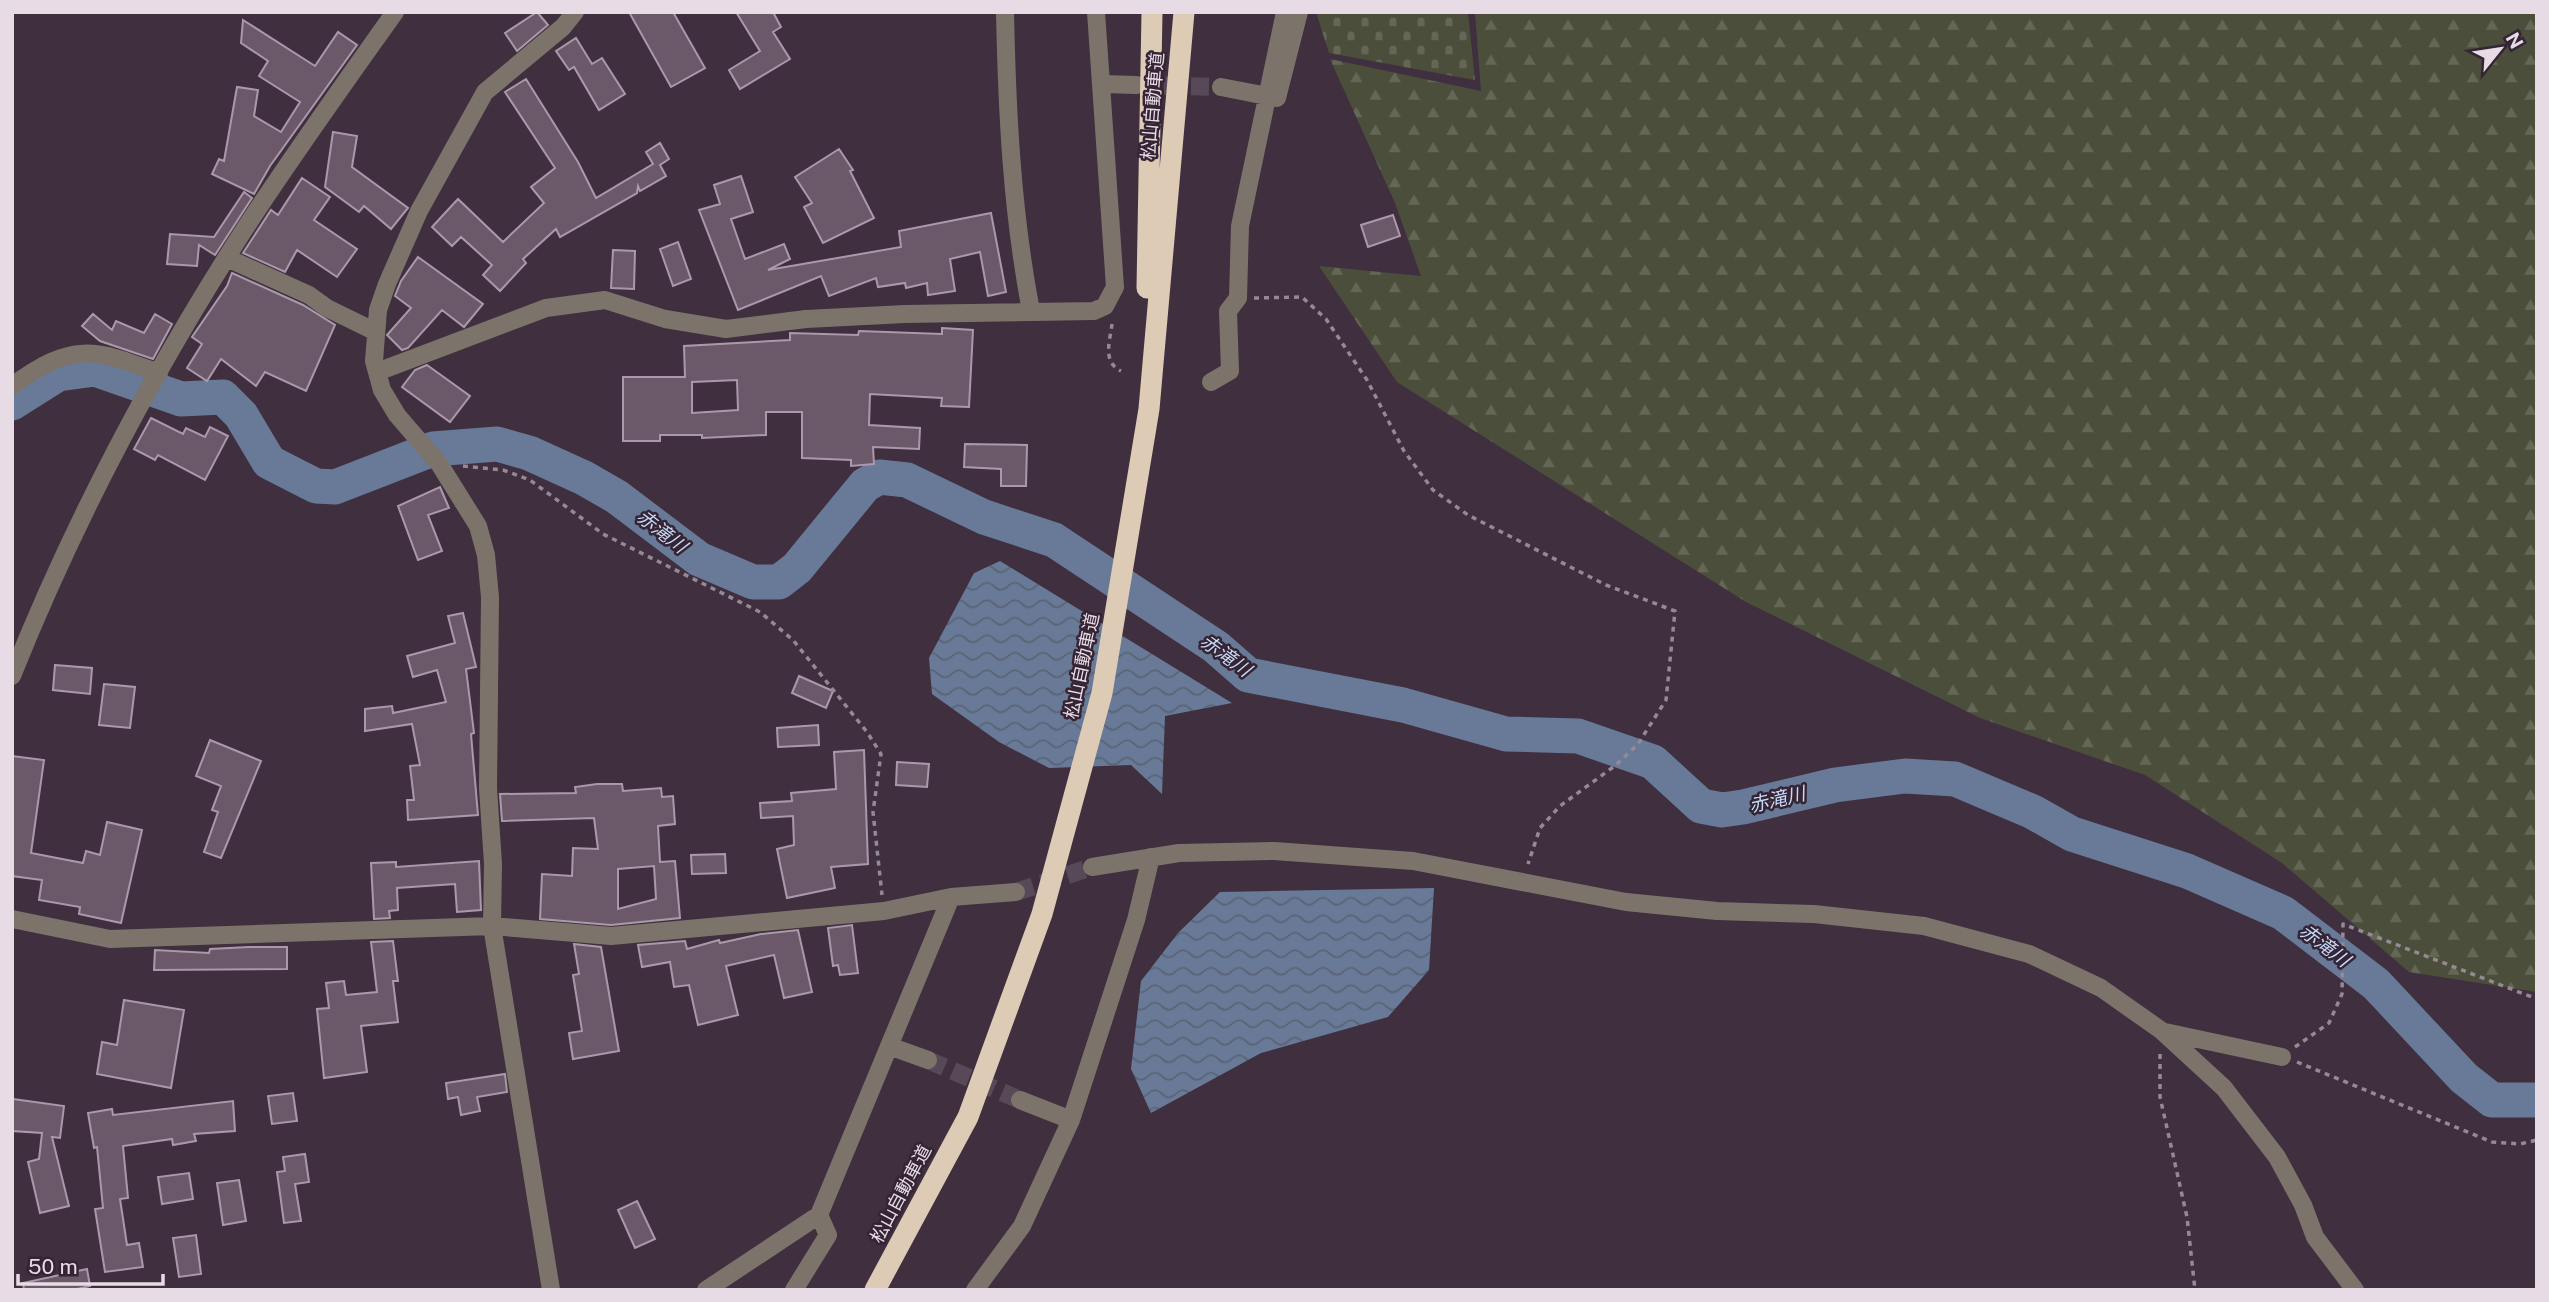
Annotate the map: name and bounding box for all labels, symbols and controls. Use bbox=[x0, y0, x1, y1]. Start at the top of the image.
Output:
north arrow bbox=[2465, 14, 2535, 84]
text: N bbox=[2501, 29, 2528, 52]
street label: 松山自動車道 bbox=[1137, 51, 1168, 161]
water label: 赤滝川 bbox=[633, 505, 693, 558]
street label: 松山自動車道 bbox=[1060, 611, 1103, 721]
water label: 赤滝川 bbox=[1196, 629, 1257, 682]
water label: 赤滝川 bbox=[1747, 781, 1809, 816]
water label: 赤滝川 bbox=[2296, 919, 2356, 972]
street label: 松山自動車道 bbox=[866, 1141, 935, 1246]
scale bar bbox=[18, 1242, 163, 1286]
text: 50 m bbox=[28, 1254, 78, 1279]

